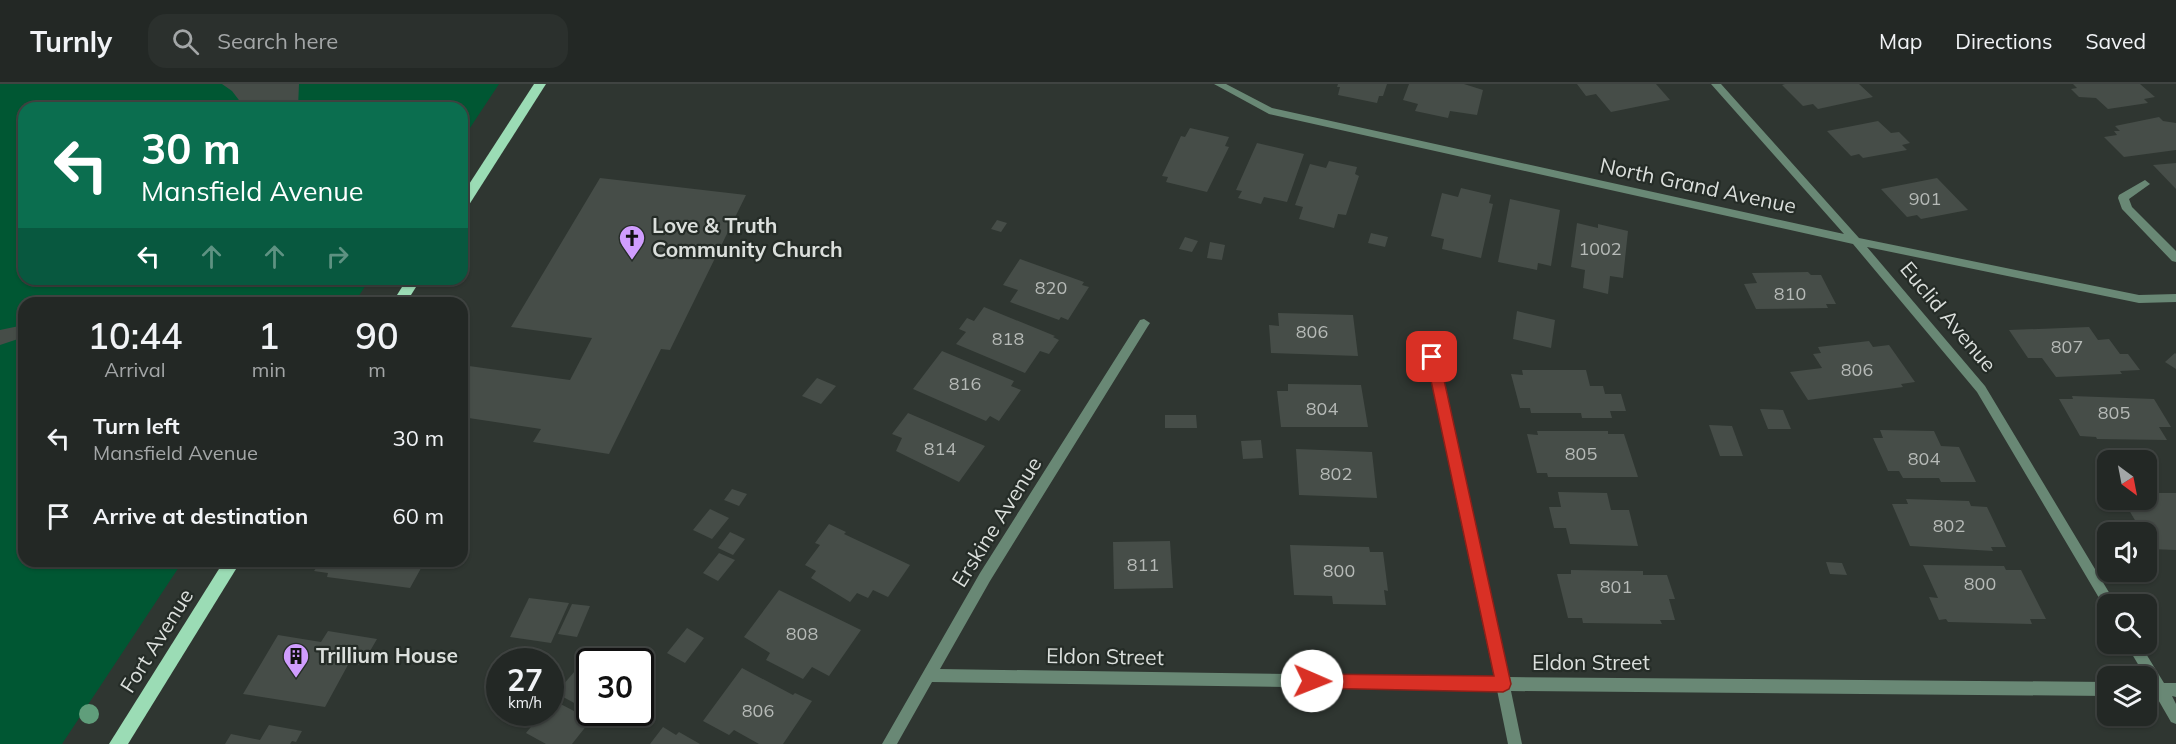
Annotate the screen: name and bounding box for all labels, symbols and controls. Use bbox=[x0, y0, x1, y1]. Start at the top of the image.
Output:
search box bbox=[148, 14, 568, 68]
text: Turnly bbox=[30, 24, 112, 59]
icon: search bbox=[169, 25, 202, 58]
text: Search here bbox=[217, 27, 338, 55]
text: Map bbox=[1879, 28, 1922, 54]
text: Directions bbox=[1955, 28, 2052, 54]
text: Saved bbox=[2085, 28, 2146, 54]
text: 30 m bbox=[141, 122, 241, 175]
icon: left bbox=[42, 126, 120, 204]
street label: North Grand Avenue bbox=[1598, 152, 1799, 219]
text: Mansfield Avenue bbox=[141, 174, 364, 208]
house number: 901 bbox=[1909, 187, 1941, 210]
place label: Love & Truth Community Church bbox=[652, 212, 843, 262]
church icon: Love & Truth Community Church bbox=[617, 223, 647, 261]
house number: 1002 bbox=[1578, 237, 1622, 260]
icon: left bbox=[132, 240, 165, 273]
icon: ahead bbox=[195, 240, 228, 273]
icon: ahead bbox=[258, 240, 291, 273]
icon: right bbox=[321, 240, 354, 273]
street label: Euclid Avenue bbox=[1895, 256, 2002, 377]
house number: 820 bbox=[1035, 276, 1067, 299]
house number: 810 bbox=[1774, 282, 1806, 305]
text: 10:44 bbox=[87, 313, 182, 358]
text: 1 bbox=[258, 313, 280, 358]
text: 90 bbox=[355, 313, 399, 358]
house number: 806 bbox=[1296, 320, 1328, 343]
house number: 818 bbox=[992, 327, 1024, 350]
pin bbox=[1406, 331, 1457, 382]
house number: 807 bbox=[2051, 335, 2083, 358]
icon: arrive bbox=[1415, 340, 1448, 373]
text: Arrival bbox=[104, 357, 166, 382]
text: min bbox=[252, 357, 286, 382]
text: m bbox=[368, 357, 386, 382]
house number: 806 bbox=[1841, 358, 1873, 381]
house number: 816 bbox=[949, 372, 981, 395]
house number: 804 bbox=[1306, 397, 1338, 420]
house number: 805 bbox=[2098, 401, 2130, 424]
text: Turn left bbox=[93, 412, 180, 440]
icon: left bbox=[42, 422, 75, 455]
text: 30 m bbox=[393, 424, 444, 452]
house number: 814 bbox=[924, 437, 956, 460]
text: Mansfield Avenue bbox=[93, 440, 258, 465]
house number: 805 bbox=[1565, 442, 1597, 465]
house number: 804 bbox=[1908, 447, 1940, 470]
north arrow bbox=[2097, 450, 2157, 510]
map controls bbox=[2097, 450, 2157, 726]
street label: Erskine Avenue bbox=[946, 452, 1047, 591]
house number: 802 bbox=[1320, 462, 1352, 485]
icon: arrive bbox=[42, 500, 75, 533]
text: Arrive at destination bbox=[93, 502, 308, 530]
text: 60 m bbox=[393, 502, 444, 530]
house number: 802 bbox=[1933, 514, 1965, 537]
button: sound bbox=[2097, 522, 2157, 582]
house number: 811 bbox=[1127, 553, 1159, 576]
house number: 800 bbox=[1323, 559, 1355, 582]
house number: 800 bbox=[1964, 572, 1996, 595]
house number: 801 bbox=[1600, 575, 1632, 598]
street label: Fort Avenue bbox=[114, 584, 198, 697]
button: search bbox=[2097, 594, 2157, 654]
house number: 808 bbox=[786, 622, 818, 645]
building icon: Trillium House bbox=[281, 641, 311, 679]
place label: Trillium House bbox=[316, 642, 458, 668]
street label: Eldon Street bbox=[1046, 642, 1164, 670]
speed limit sign: 30 bbox=[576, 648, 654, 726]
position arrow bbox=[1280, 649, 1344, 713]
street label: Eldon Street bbox=[1532, 649, 1650, 675]
text: 27 bbox=[507, 661, 543, 699]
button: layers bbox=[2097, 666, 2157, 726]
text: km/h bbox=[508, 693, 542, 712]
house number: 806 bbox=[742, 699, 774, 722]

